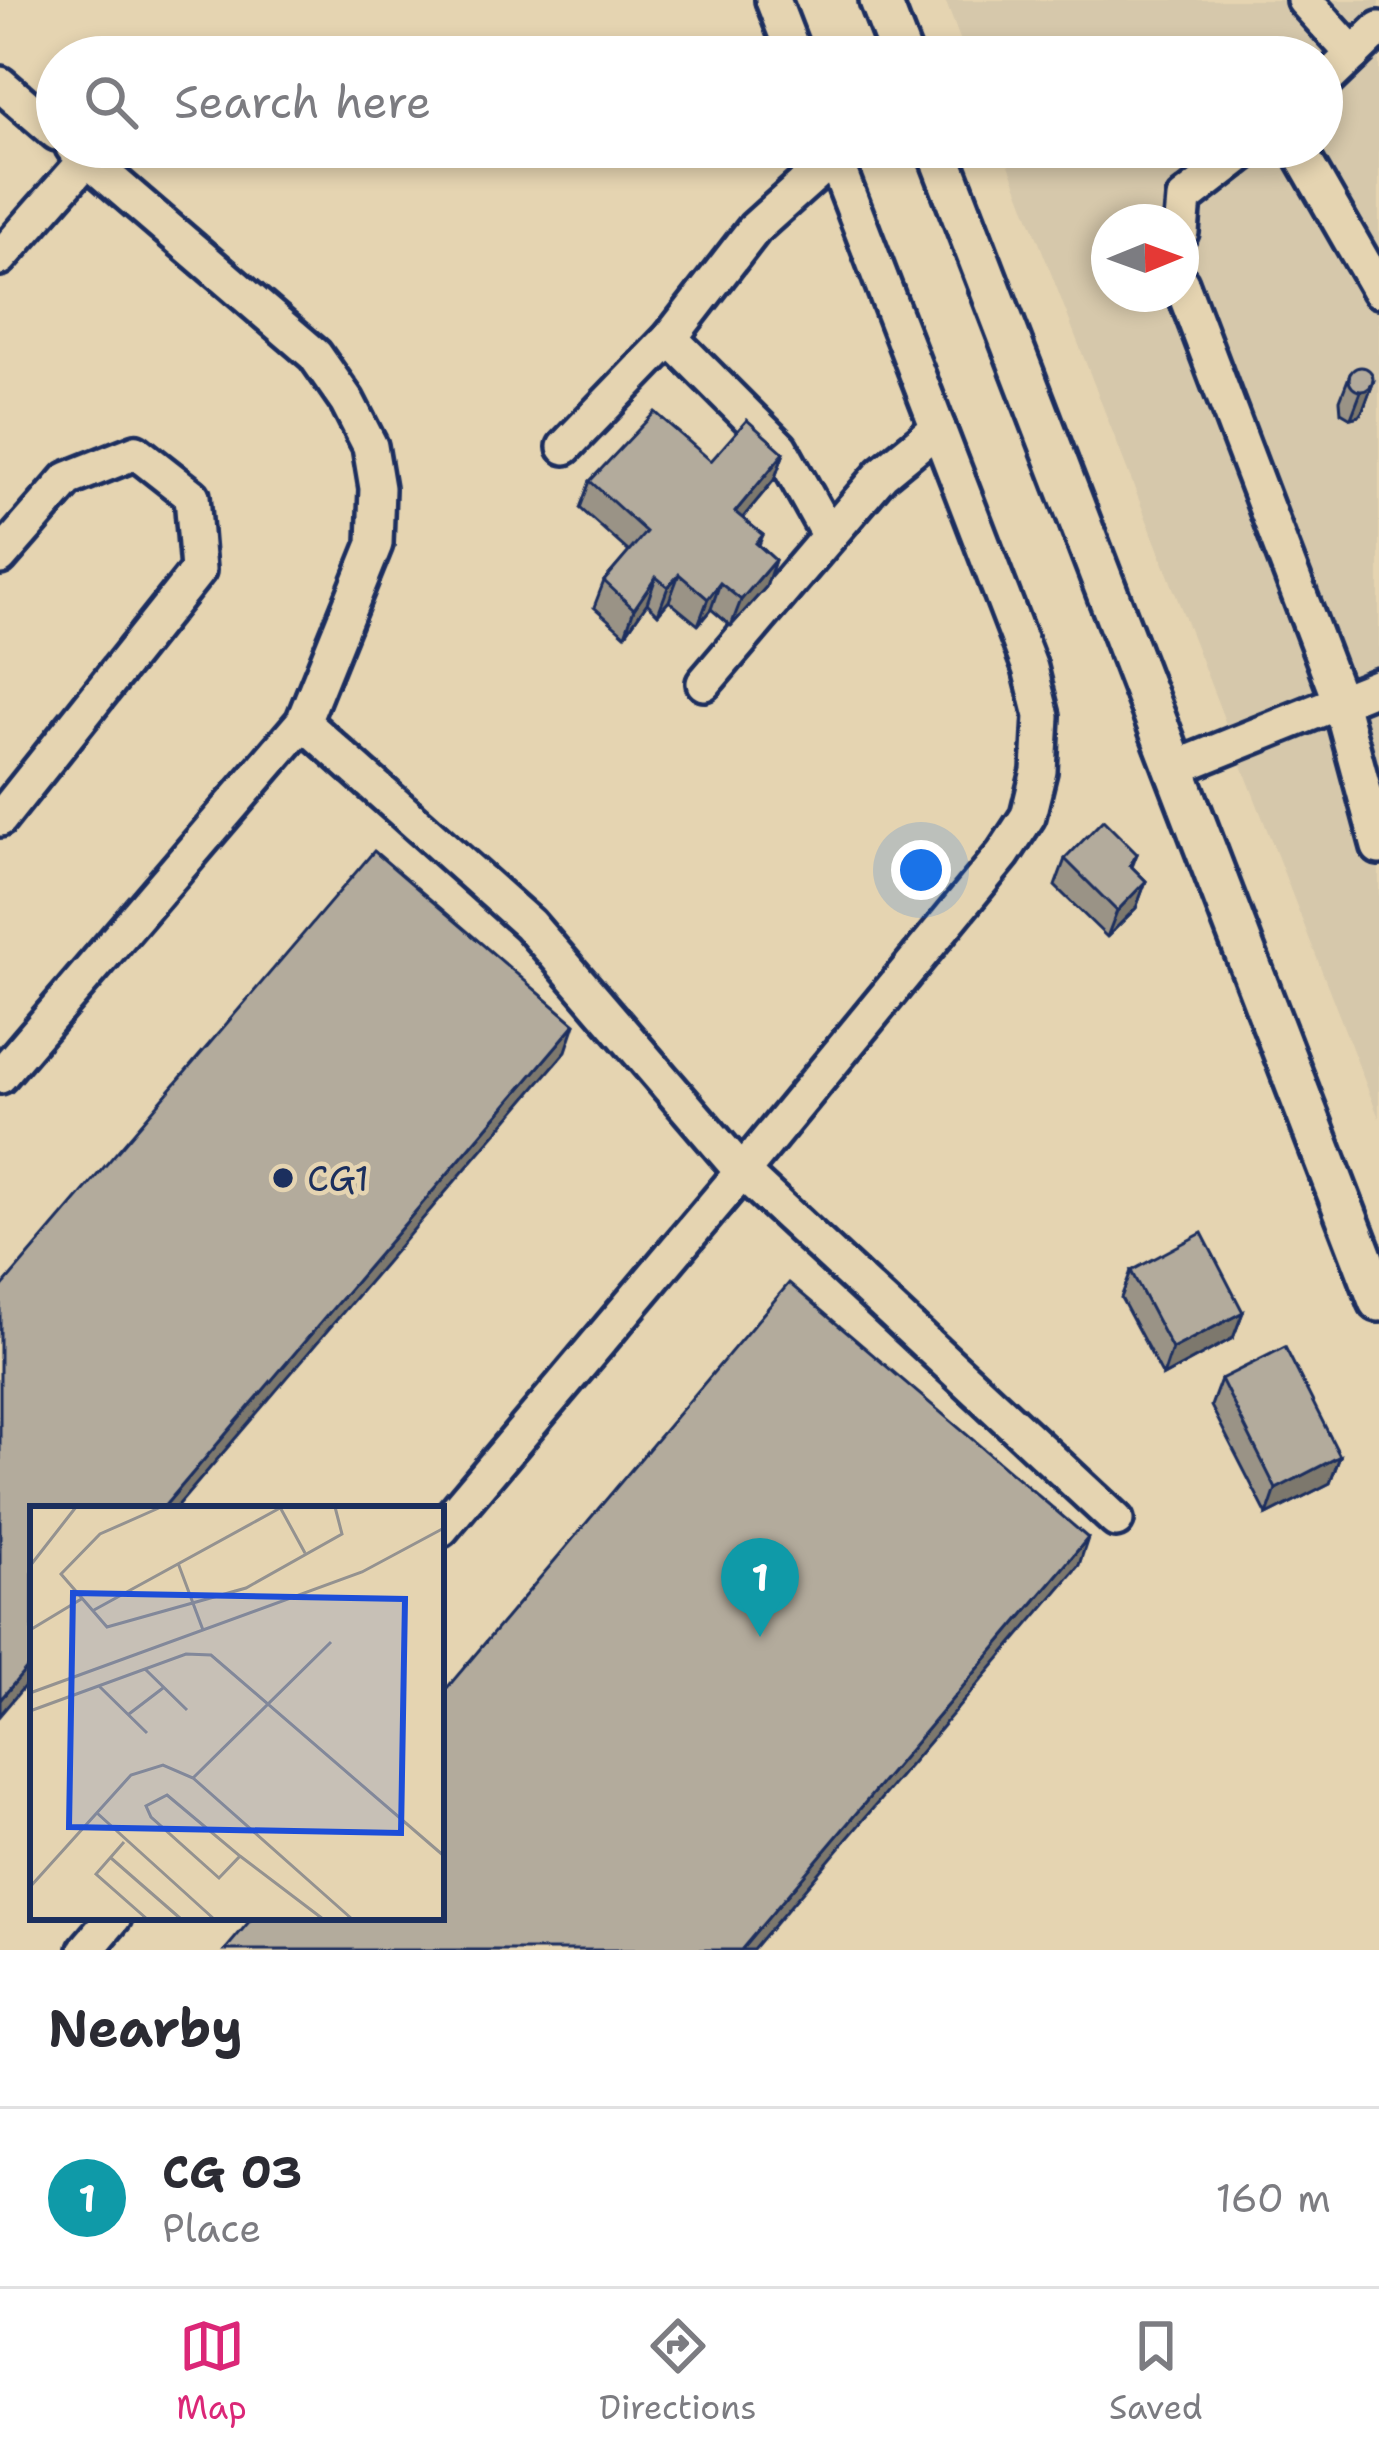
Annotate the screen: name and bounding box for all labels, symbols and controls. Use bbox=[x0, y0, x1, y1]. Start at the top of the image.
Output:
search box bbox=[36, 36, 1343, 168]
icon: search bbox=[78, 69, 144, 135]
text: Search here bbox=[174, 72, 431, 132]
north arrow bbox=[1091, 204, 1199, 312]
your location bbox=[891, 840, 951, 900]
place label: CG1 bbox=[307, 1154, 369, 1203]
marker: CG1 bbox=[270, 1165, 296, 1191]
inset map bbox=[30, 1506, 444, 1920]
pin: 1 bbox=[721, 1538, 799, 1637]
text: Nearby bbox=[48, 1994, 243, 2062]
text: CG 03 bbox=[162, 2142, 302, 2202]
text: 1 bbox=[78, 2172, 96, 2224]
text: 160 m bbox=[1216, 2172, 1331, 2224]
text: Place bbox=[162, 2202, 261, 2254]
tab: Map bbox=[176, 2313, 247, 2430]
tab: Directions bbox=[599, 2313, 757, 2430]
tab: Saved bbox=[1109, 2313, 1203, 2430]

